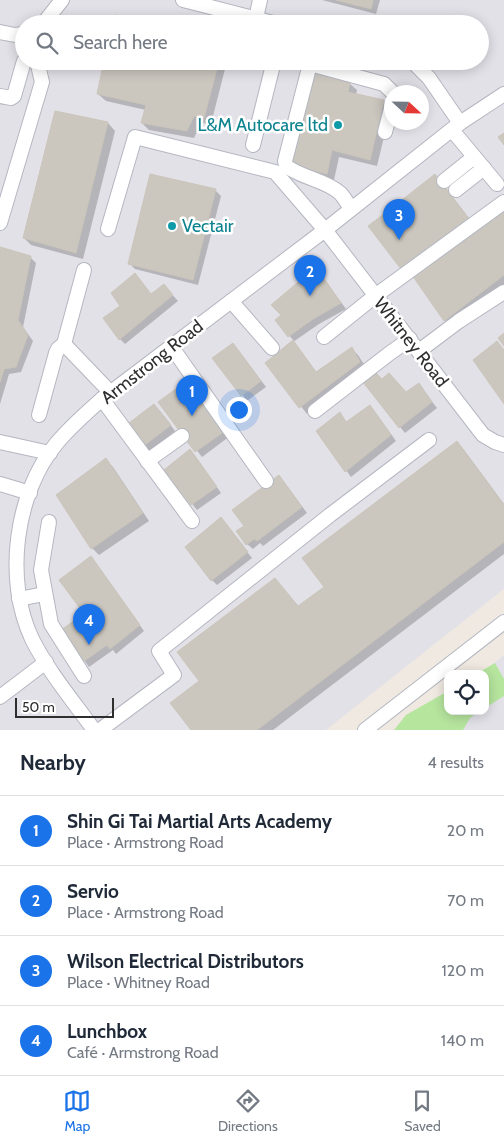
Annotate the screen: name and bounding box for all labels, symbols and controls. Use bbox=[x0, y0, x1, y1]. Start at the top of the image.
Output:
search box bbox=[15, 15, 489, 70]
icon: search bbox=[33, 29, 61, 57]
text: Search here bbox=[73, 31, 167, 54]
north arrow bbox=[384, 85, 429, 130]
place label: L&M Autocare ltd bbox=[197, 114, 328, 136]
marker: L&M Autocare ltd bbox=[332, 119, 344, 131]
pin: 3 bbox=[383, 199, 415, 240]
place label: Vectair bbox=[182, 215, 234, 237]
marker: Vectair bbox=[166, 220, 178, 232]
pin: 2 bbox=[294, 255, 326, 296]
street label: Whitney Road bbox=[369, 293, 453, 391]
street label: Armstrong Road bbox=[97, 315, 207, 409]
pin: 1 bbox=[176, 375, 208, 416]
your location bbox=[226, 397, 252, 423]
pin: 4 bbox=[73, 604, 105, 645]
map controls bbox=[444, 670, 489, 715]
button: locate bbox=[444, 670, 489, 715]
scale bar bbox=[15, 695, 114, 718]
text: 50 m bbox=[22, 698, 55, 716]
text: Nearby bbox=[20, 750, 86, 775]
text: 4 results bbox=[427, 753, 484, 772]
text: Shin Gi Tai Martial Arts Academy bbox=[67, 810, 332, 833]
text: 1 bbox=[33, 821, 39, 840]
text: 20 m bbox=[447, 821, 484, 840]
text: Place · Armstrong Road bbox=[67, 833, 224, 852]
text: Servio bbox=[67, 880, 119, 903]
text: 2 bbox=[32, 891, 40, 910]
text: 70 m bbox=[447, 891, 484, 910]
text: Place · Armstrong Road bbox=[67, 903, 224, 922]
text: Wilson Electrical Distributors bbox=[67, 950, 304, 973]
text: 3 bbox=[32, 961, 40, 980]
text: 120 m bbox=[442, 961, 484, 980]
text: Place · Whitney Road bbox=[67, 973, 210, 992]
text: Lunchbox bbox=[67, 1020, 147, 1043]
text: 4 bbox=[31, 1031, 41, 1050]
text: 140 m bbox=[441, 1031, 484, 1050]
text: Café · Armstrong Road bbox=[67, 1043, 219, 1062]
tab: Map bbox=[63, 1087, 91, 1135]
tab: Directions bbox=[218, 1087, 278, 1135]
tab: Saved bbox=[404, 1087, 441, 1135]

